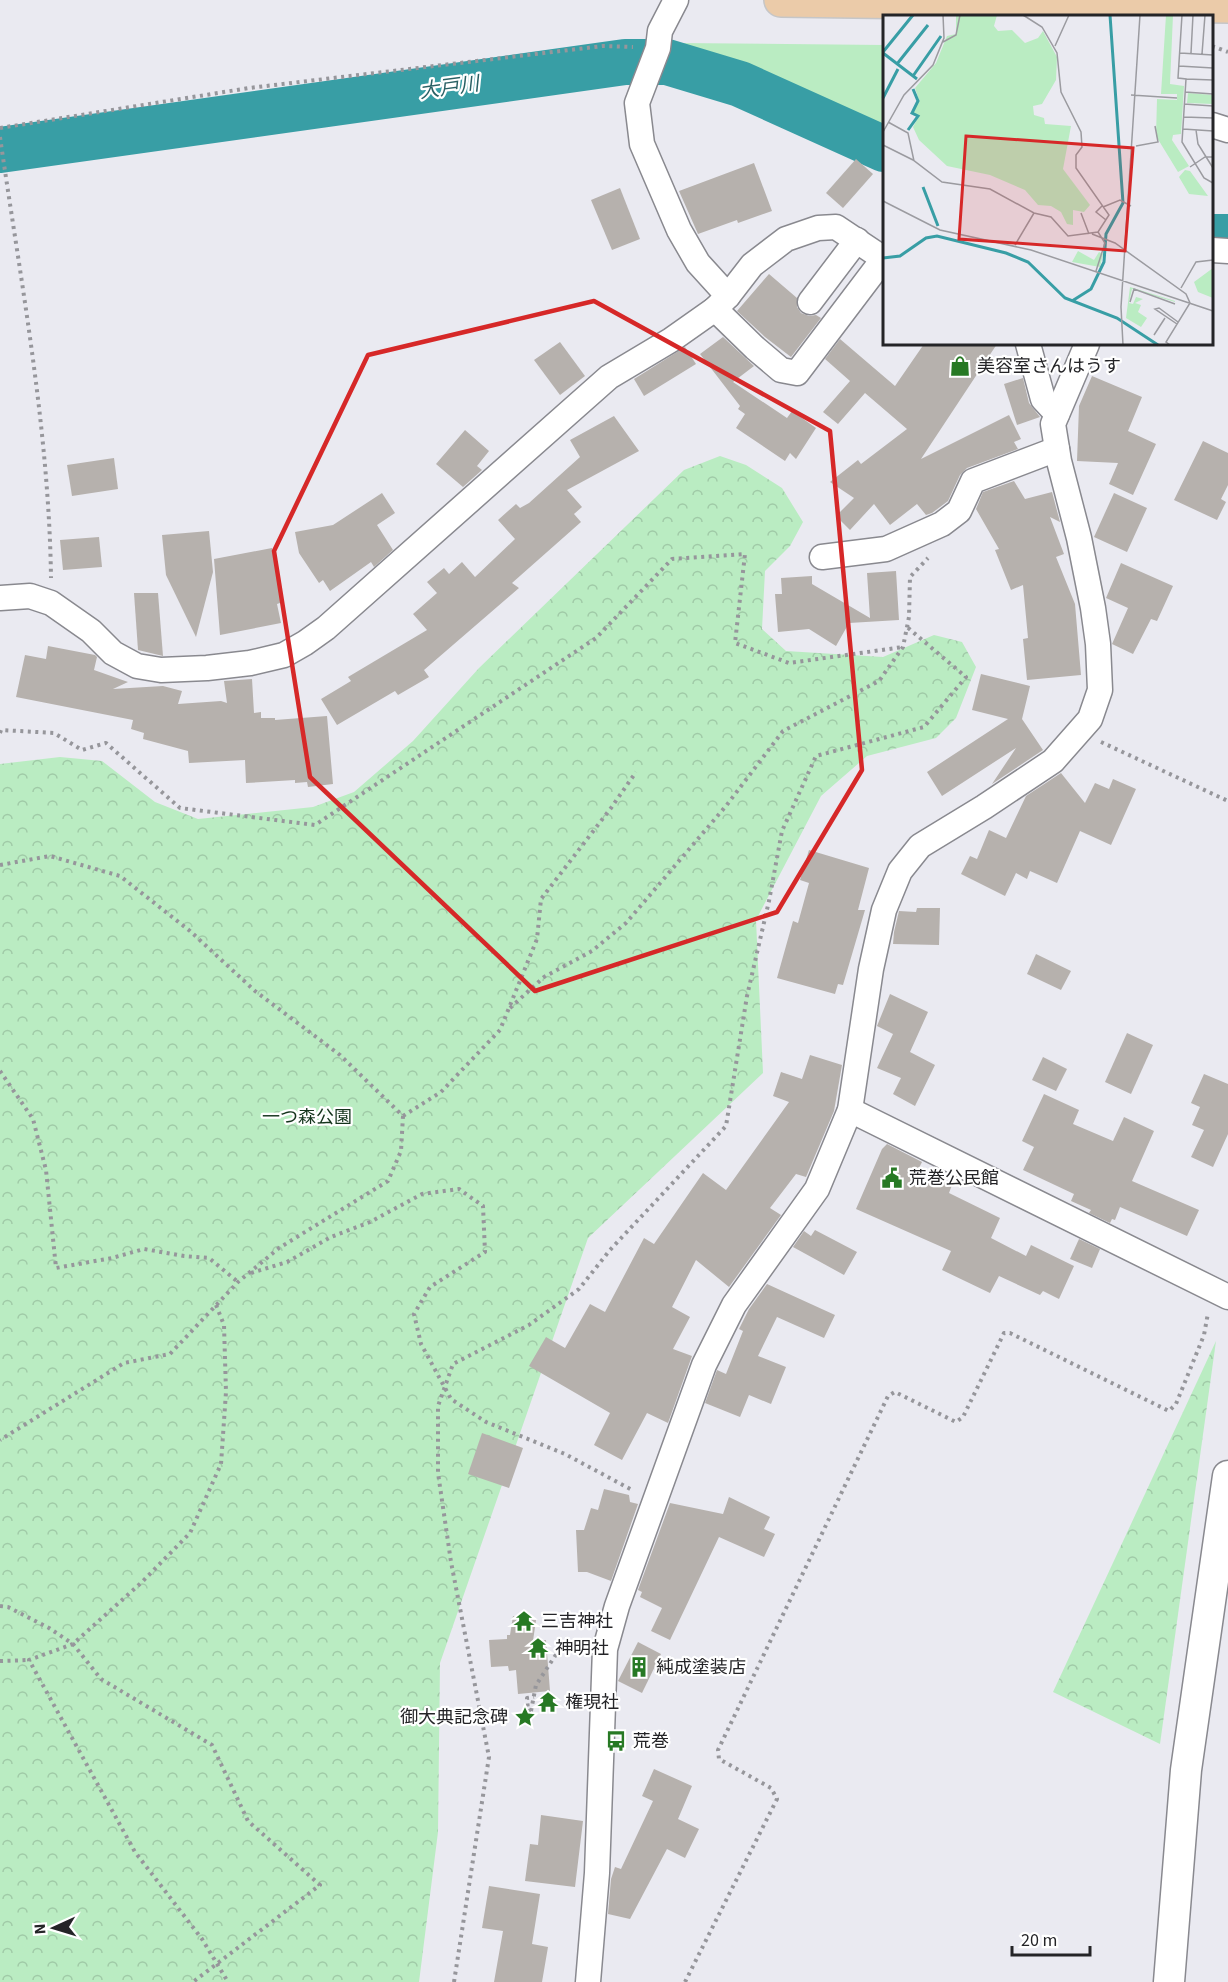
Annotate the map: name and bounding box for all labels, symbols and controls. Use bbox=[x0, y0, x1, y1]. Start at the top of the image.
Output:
inset map bbox=[883, 15, 1213, 345]
water label: 大戸川 bbox=[417, 70, 483, 106]
shop icon: 美容室さんはうす bbox=[948, 354, 972, 378]
place label: 美容室さんはうす bbox=[977, 354, 1121, 379]
park label: 一つ森公園 bbox=[262, 1105, 352, 1130]
public building icon: 荒巻公民館 bbox=[880, 1166, 904, 1190]
place label: 荒巻公民館 bbox=[909, 1166, 999, 1191]
temple icon: 三吉神社 bbox=[512, 1609, 536, 1633]
place label: 三吉神社 bbox=[541, 1609, 613, 1634]
temple icon: 神明社 bbox=[526, 1636, 550, 1660]
place label: 神明社 bbox=[555, 1636, 609, 1661]
building icon: 純成塗装店 bbox=[627, 1655, 651, 1679]
place label: 純成塗装店 bbox=[656, 1655, 746, 1680]
temple icon: 権現社 bbox=[536, 1690, 560, 1714]
place label: 権現社 bbox=[565, 1690, 619, 1715]
place label: 御大典記念碑 bbox=[400, 1705, 508, 1730]
place icon: 御大典記念碑 bbox=[513, 1705, 537, 1729]
bus stop icon: 荒巻 bbox=[604, 1729, 628, 1753]
place label: 荒巻 bbox=[633, 1729, 669, 1754]
north arrow bbox=[24, 1898, 84, 1958]
scale bar bbox=[1012, 1919, 1090, 1957]
text: N bbox=[29, 1923, 51, 1935]
text: 20 m bbox=[1021, 1928, 1057, 1953]

